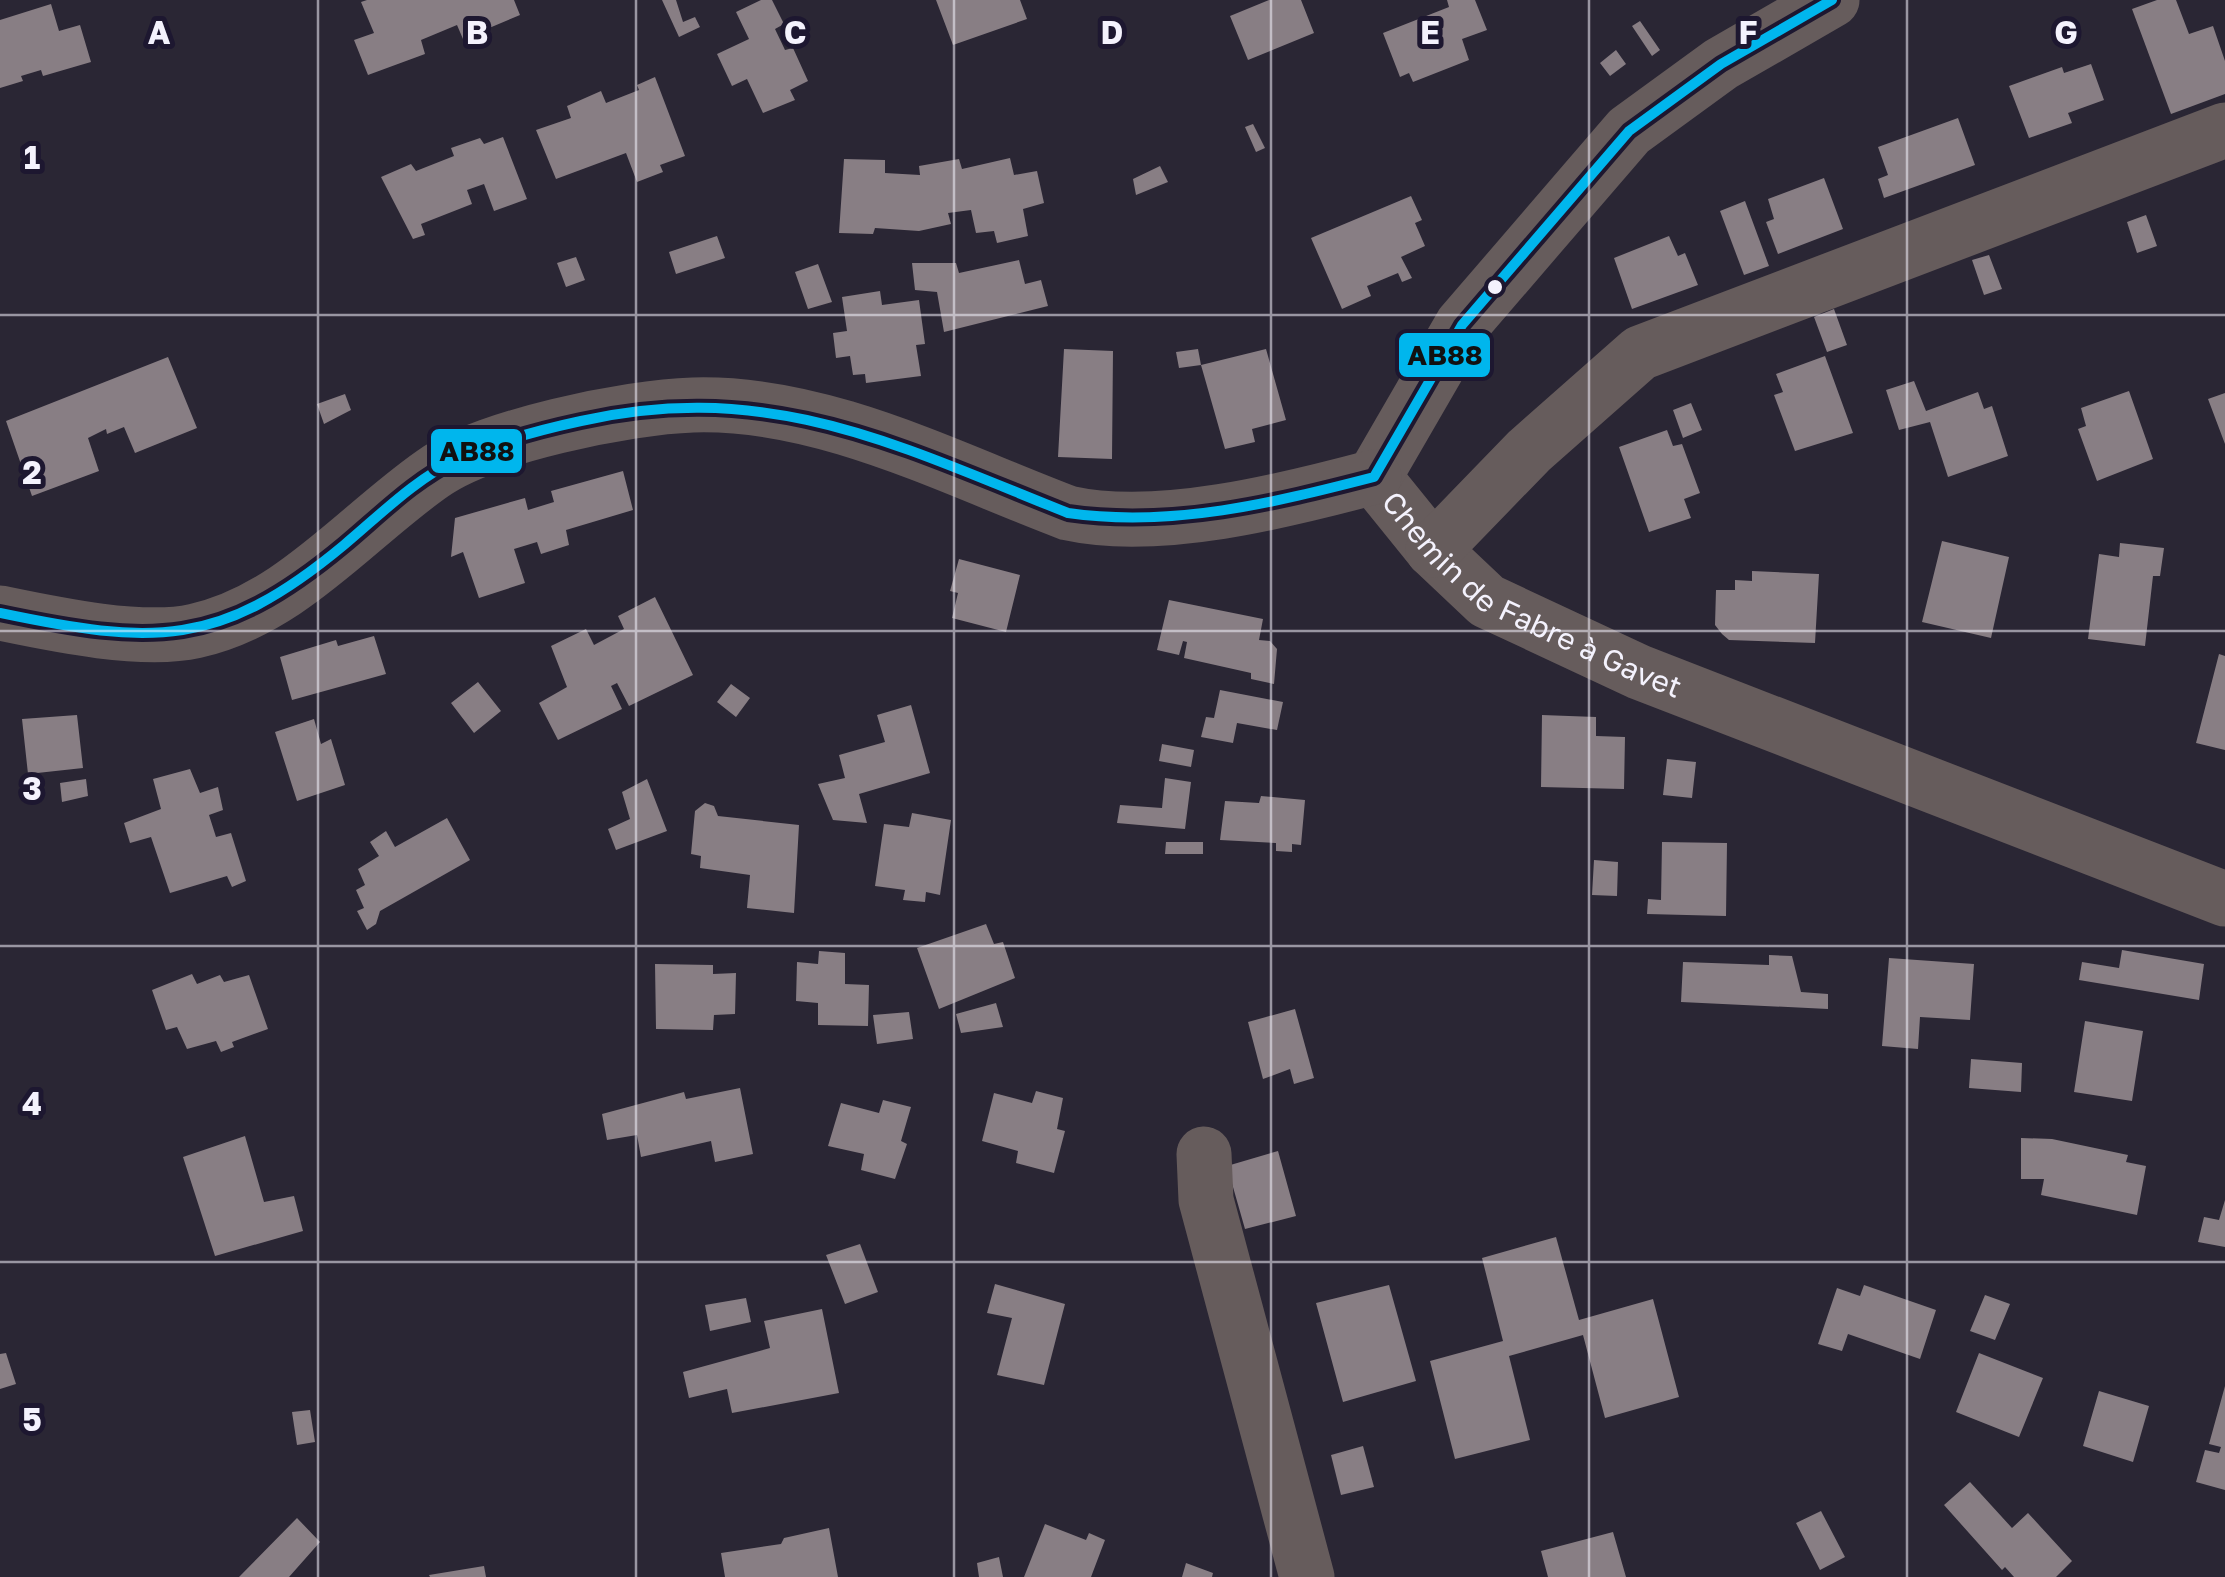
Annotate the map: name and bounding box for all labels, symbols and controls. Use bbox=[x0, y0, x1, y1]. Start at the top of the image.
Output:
text: A bbox=[148, 13, 171, 51]
text: B bbox=[466, 13, 488, 51]
text: C bbox=[784, 13, 806, 51]
text: D bbox=[1101, 13, 1123, 51]
text: E bbox=[1420, 13, 1440, 51]
text: F bbox=[1738, 13, 1758, 51]
text: G bbox=[2054, 13, 2078, 51]
text: 1 bbox=[24, 138, 40, 176]
unlabelled marker bbox=[1485, 277, 1505, 297]
line badge: AB88 bbox=[1397, 331, 1492, 379]
text: AB88 bbox=[1407, 338, 1483, 371]
line badge: AB88 bbox=[429, 427, 524, 475]
text: AB88 bbox=[439, 434, 515, 467]
text: 2 bbox=[22, 453, 42, 491]
street label: Chemin de Fabre à Gavet bbox=[1375, 484, 1687, 705]
text: 3 bbox=[22, 769, 42, 807]
text: 4 bbox=[22, 1084, 42, 1122]
text: 5 bbox=[22, 1400, 42, 1438]

